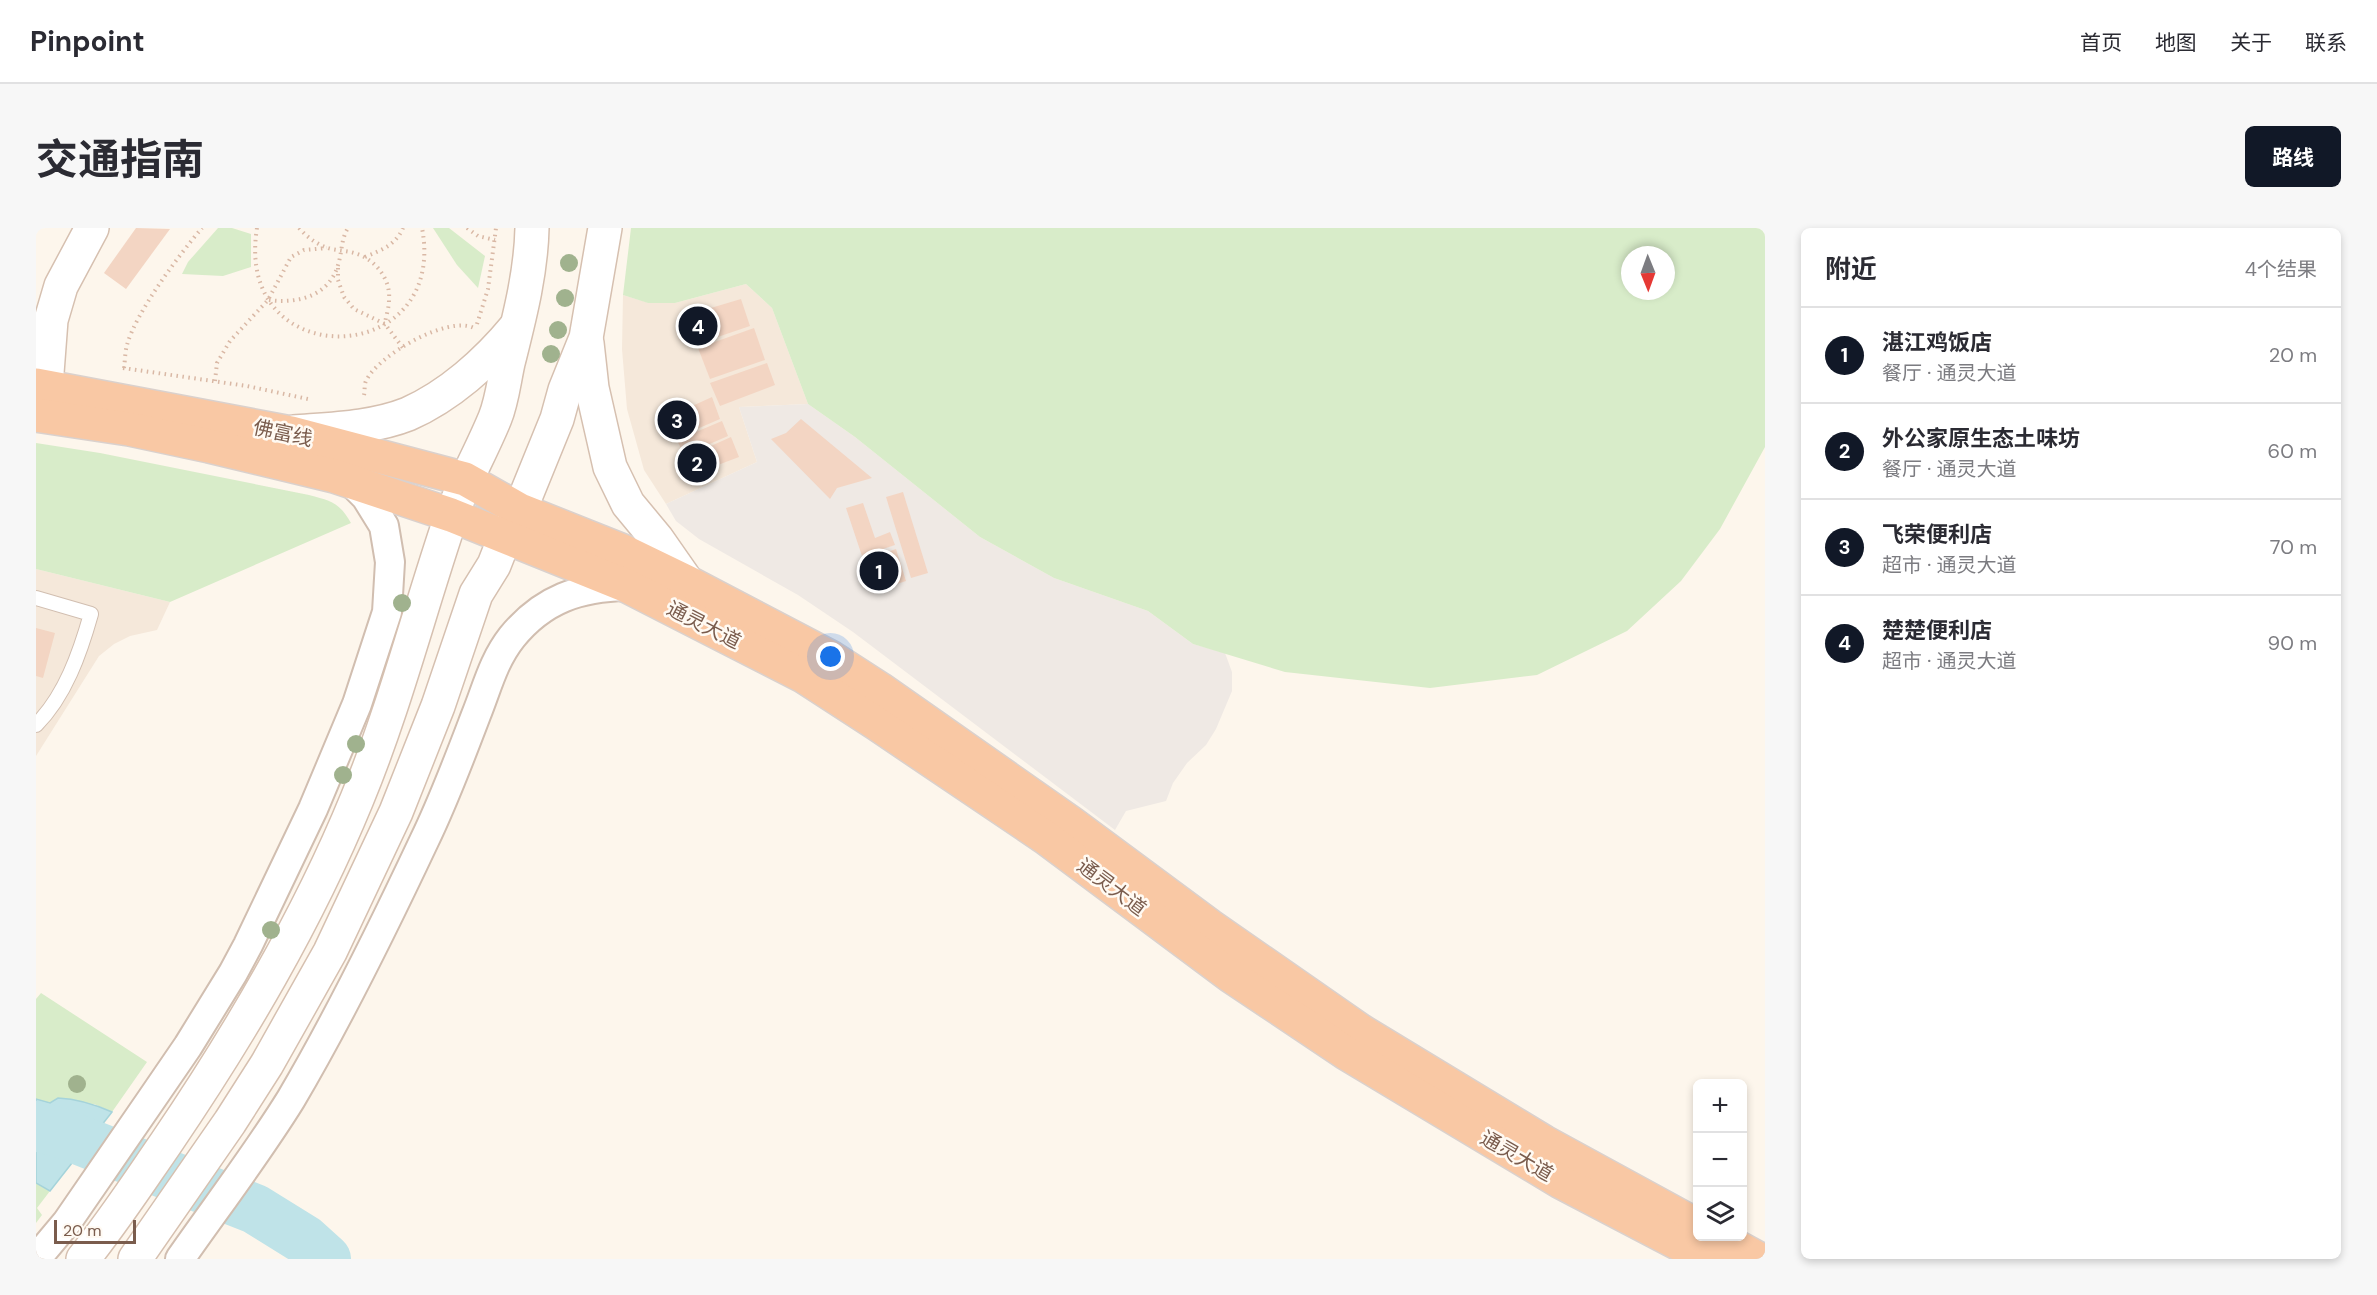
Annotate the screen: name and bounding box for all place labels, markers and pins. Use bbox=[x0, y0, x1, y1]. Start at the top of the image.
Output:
pin: 4 bbox=[678, 304, 718, 348]
pin: 3 bbox=[658, 398, 696, 442]
pin: 2 bbox=[678, 440, 716, 486]
pin: 1 bbox=[860, 548, 898, 594]

